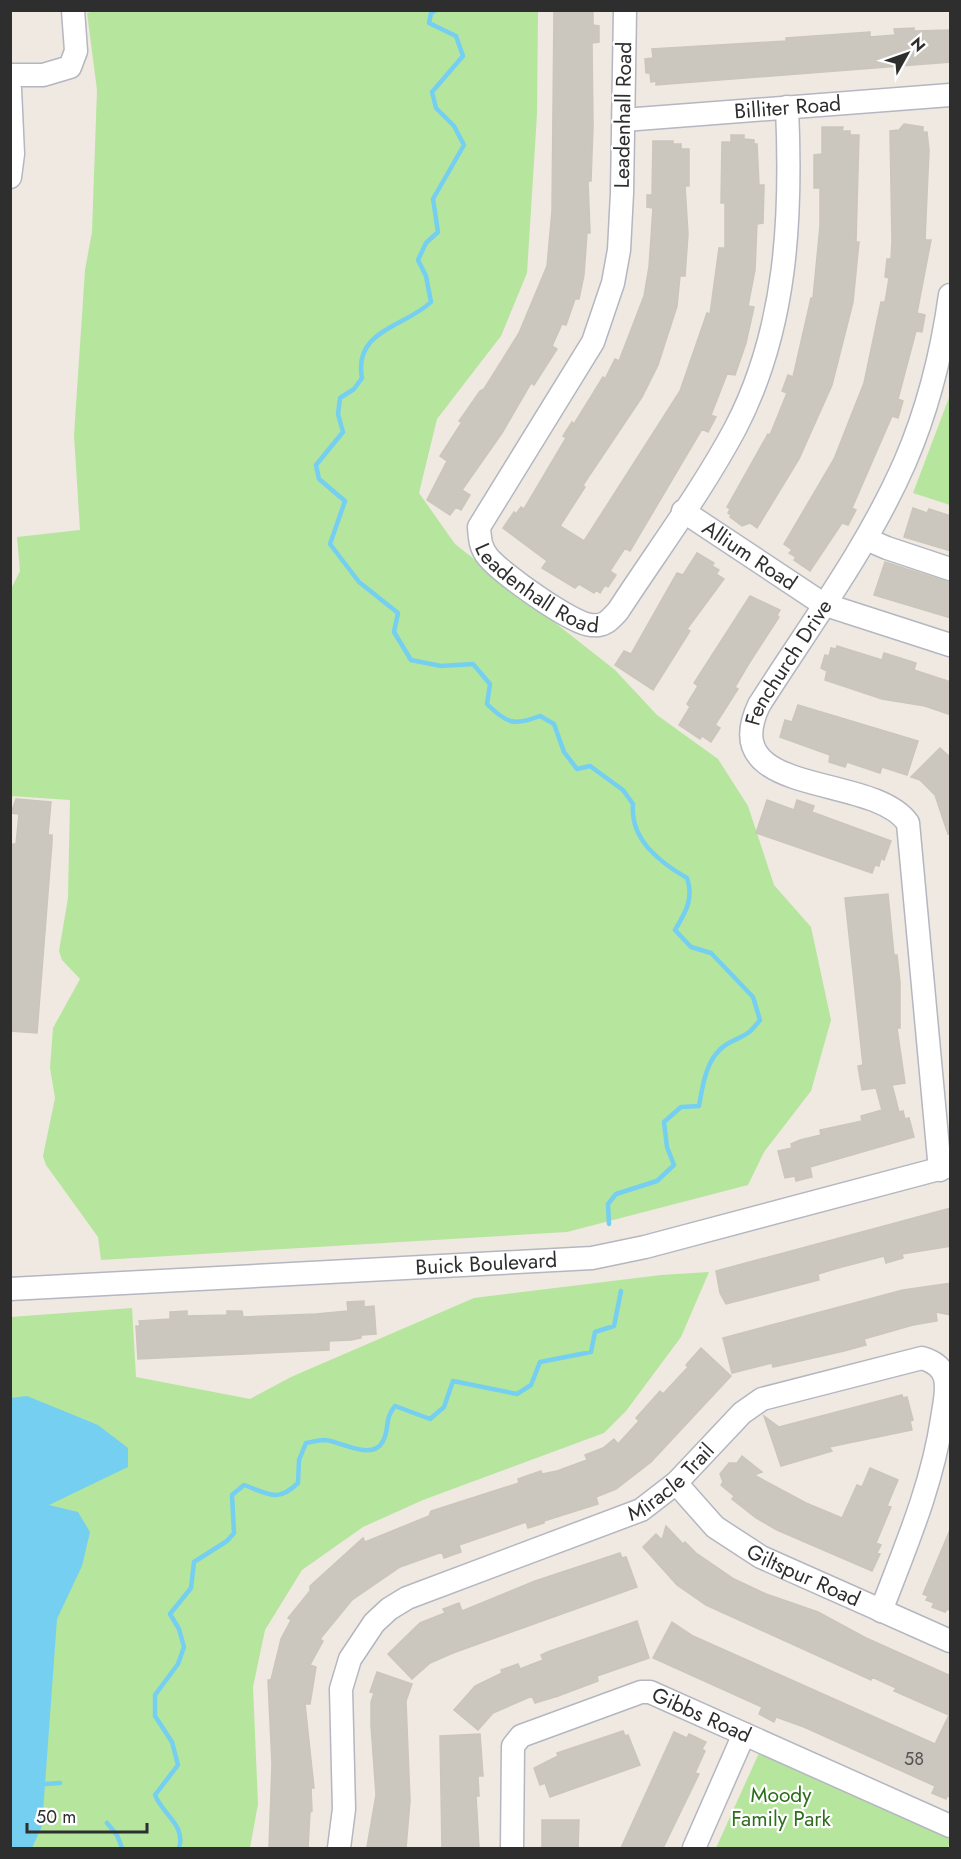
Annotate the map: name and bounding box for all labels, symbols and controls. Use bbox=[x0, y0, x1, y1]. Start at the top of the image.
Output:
north arrow bbox=[877, 24, 937, 84]
text: N bbox=[905, 32, 931, 57]
street label: Leadenhall Road bbox=[607, 41, 639, 189]
street label: Billiter Road bbox=[733, 88, 842, 127]
street label: Allium Road bbox=[696, 513, 803, 598]
street label: Leadenhall Road bbox=[467, 538, 600, 641]
street label: Fenchurch Drive bbox=[738, 593, 839, 729]
street label: Buick Boulevard bbox=[415, 1245, 558, 1282]
street label: Miracle Trail bbox=[623, 1436, 721, 1529]
street label: Giltspur Road bbox=[740, 1536, 865, 1614]
street label: Gibbs Road bbox=[647, 1680, 756, 1750]
house number: 58 bbox=[904, 1746, 924, 1772]
park label: Moody Family Park bbox=[731, 1780, 832, 1834]
scale bar bbox=[27, 1796, 147, 1834]
text: 50 m bbox=[36, 1804, 76, 1830]

